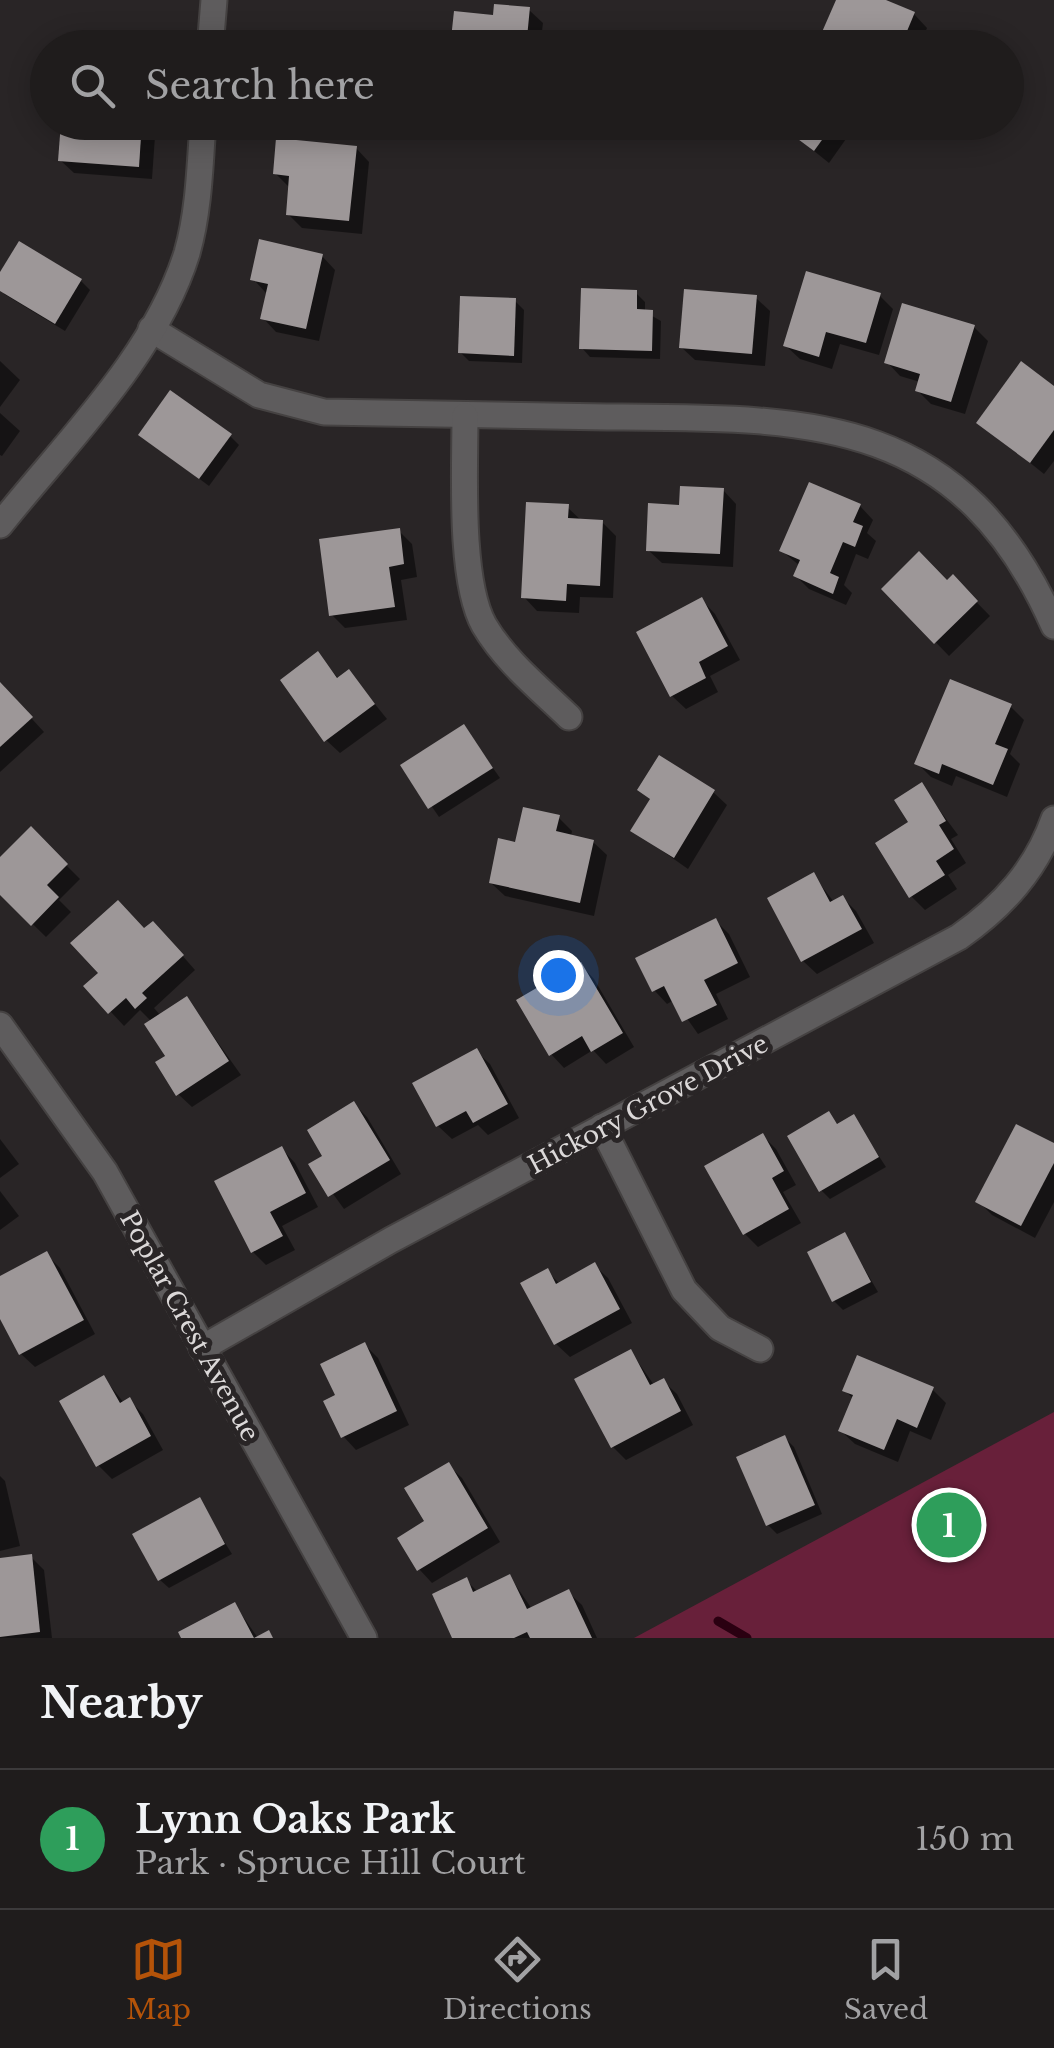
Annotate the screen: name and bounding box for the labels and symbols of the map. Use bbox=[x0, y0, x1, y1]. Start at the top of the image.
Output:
your location bbox=[533, 950, 584, 1001]
street label: Hickory Grove Drive bbox=[523, 1028, 773, 1181]
street label: Poplar Crest Avenue bbox=[113, 1206, 266, 1447]
pin: 1 bbox=[916, 1488, 982, 1562]

